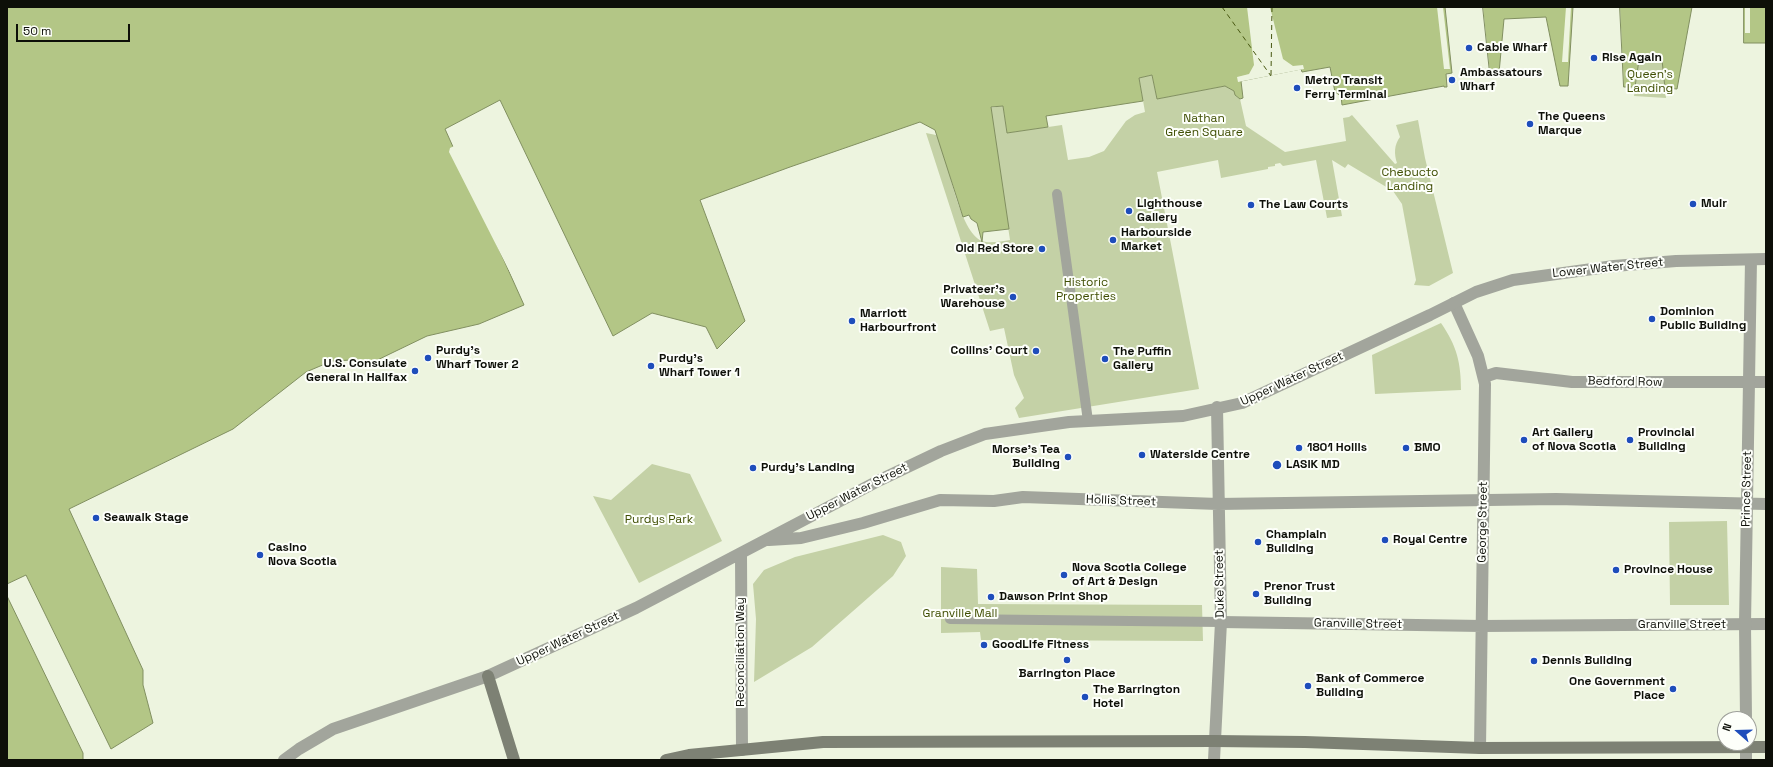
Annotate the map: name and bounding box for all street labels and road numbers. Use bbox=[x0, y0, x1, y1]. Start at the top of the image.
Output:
street label: Lower Water Street bbox=[1552, 255, 1664, 281]
street label: Upper Water Street bbox=[1238, 349, 1346, 409]
street label: Bedford Row bbox=[1587, 374, 1663, 390]
street label: Prince Street bbox=[1739, 451, 1755, 527]
street label: Upper Water Street bbox=[804, 460, 910, 524]
street label: George Street bbox=[1475, 481, 1491, 563]
street label: Hollis Street bbox=[1086, 493, 1156, 509]
street label: Duke Street bbox=[1212, 550, 1228, 618]
street label: Reconciliation Way bbox=[734, 597, 748, 707]
street label: Upper Water Street bbox=[514, 609, 622, 669]
street label: Granville Street bbox=[1314, 616, 1402, 632]
street label: Granville Street bbox=[1638, 618, 1726, 632]

